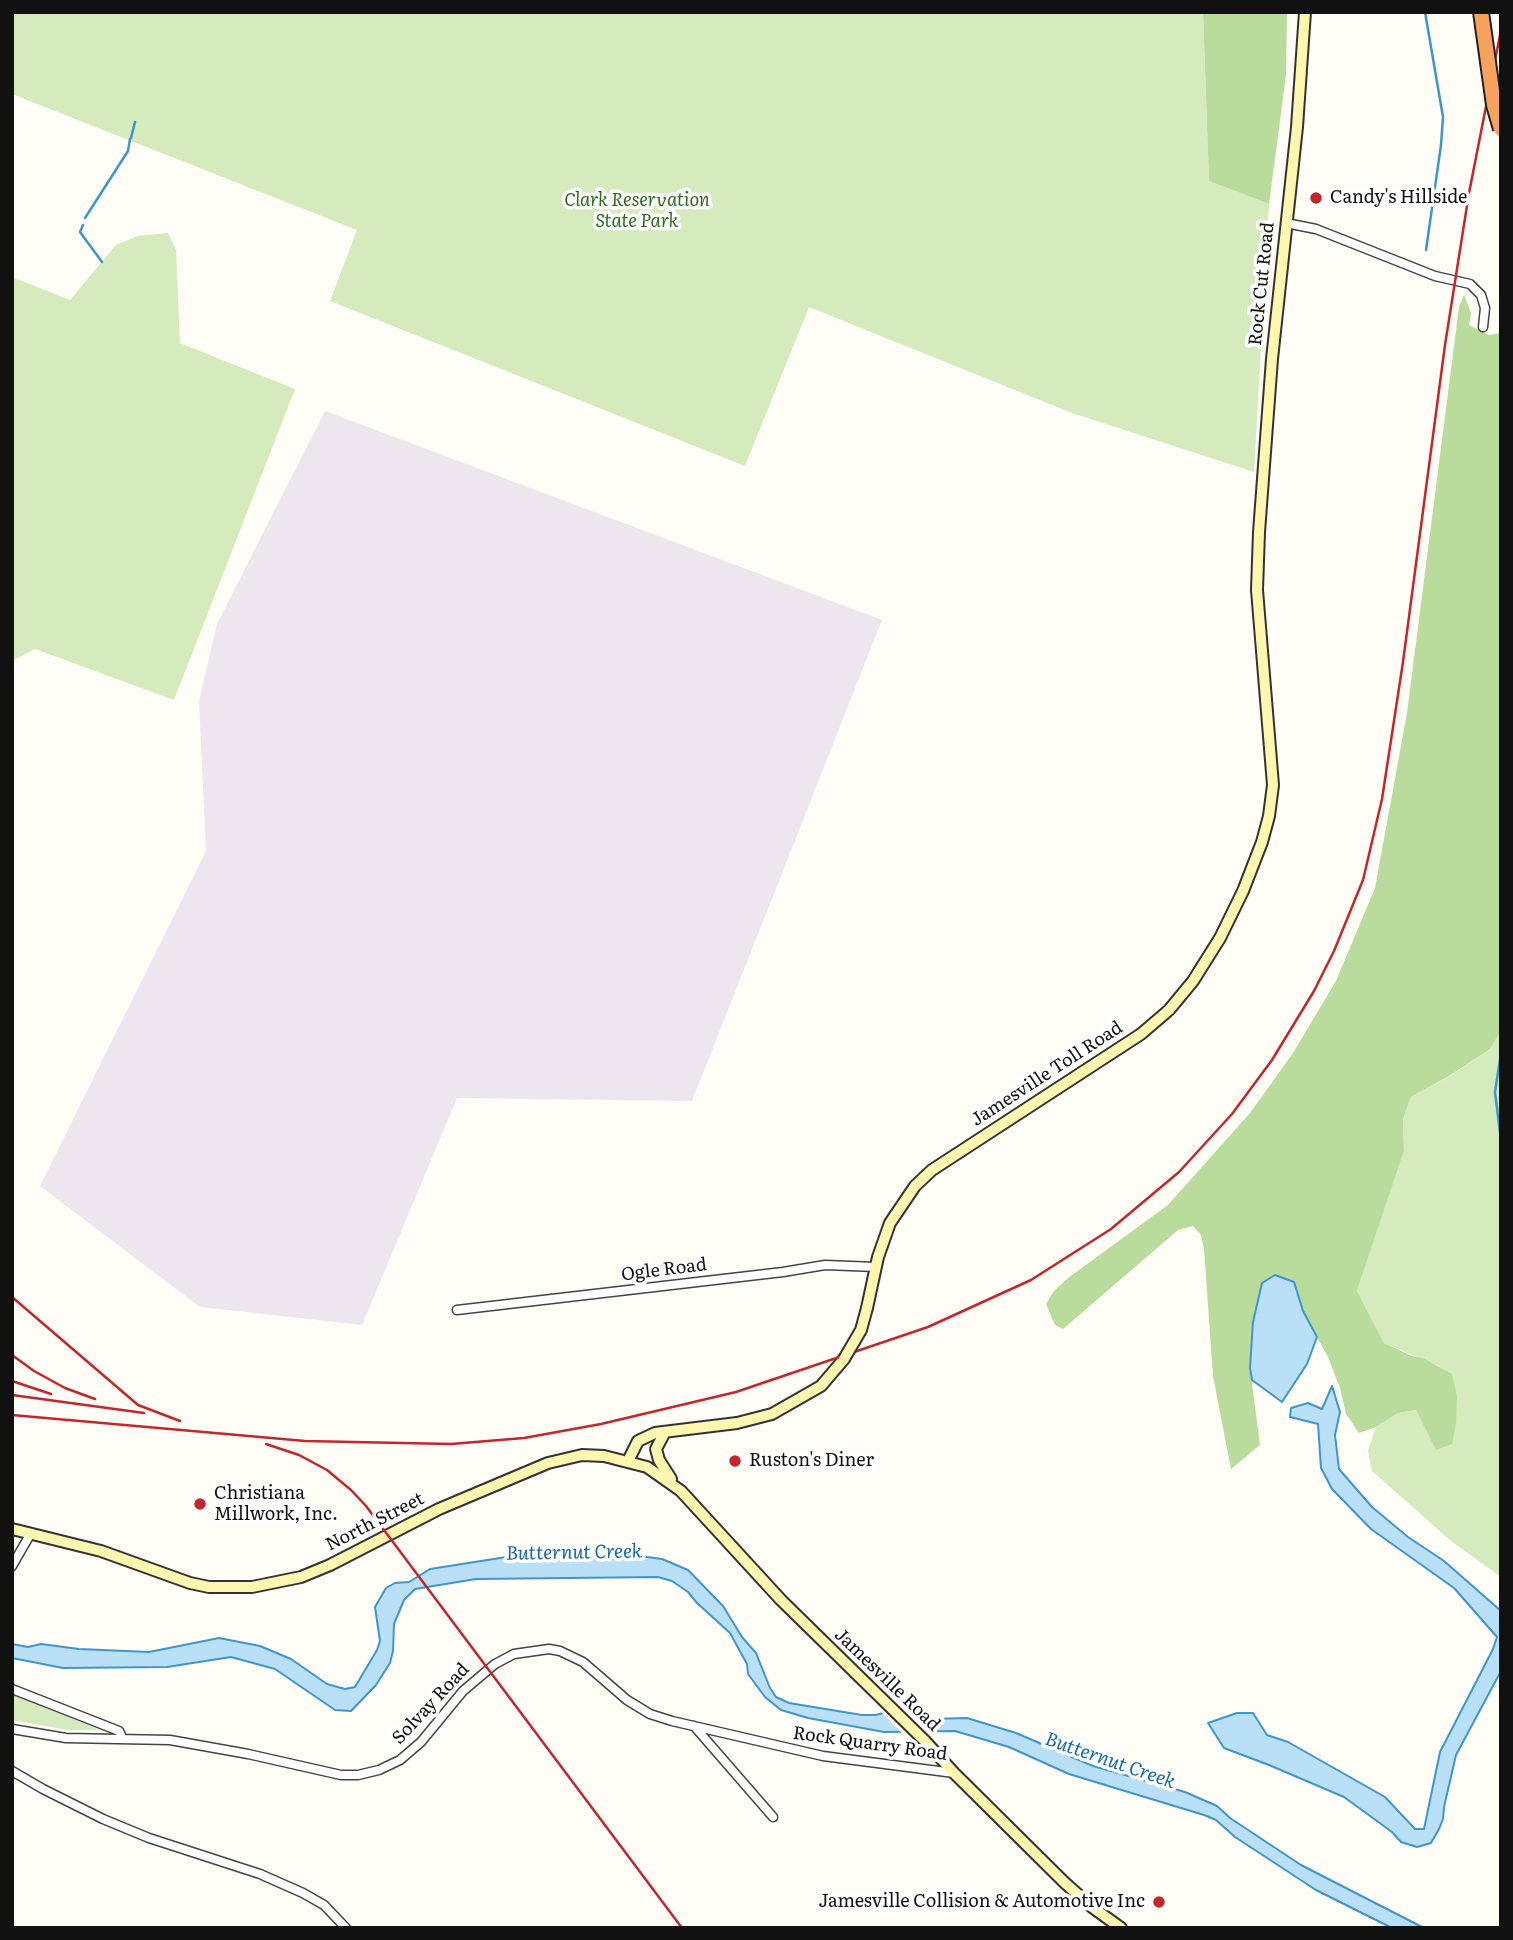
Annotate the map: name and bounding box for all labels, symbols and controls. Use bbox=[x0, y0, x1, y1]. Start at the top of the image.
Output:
place label: Candy's Hillside bbox=[1330, 187, 1467, 209]
park label: Clark Reservation State Park bbox=[564, 190, 710, 232]
marker: Candy's Hillside bbox=[1308, 190, 1324, 206]
street label: Rock Cut Road bbox=[1245, 221, 1279, 347]
street label: Jamesville Toll Road bbox=[967, 1017, 1127, 1131]
street label: Ogle Road bbox=[620, 1254, 708, 1286]
place label: Ruston's Diner bbox=[749, 1450, 874, 1472]
marker: Ruston's Diner bbox=[727, 1453, 743, 1469]
place label: Christiana Millwork, Inc. bbox=[214, 1483, 338, 1526]
street label: North Street bbox=[322, 1488, 428, 1556]
marker: Christiana Millwork, Inc. bbox=[192, 1496, 208, 1512]
water label: Butternut Creek bbox=[506, 1540, 642, 1566]
street label: Jamesville Road bbox=[830, 1624, 944, 1736]
street label: Solvay Road bbox=[388, 1659, 474, 1749]
street label: Rock Quarry Road bbox=[791, 1722, 949, 1766]
water label: Butternut Creek bbox=[1042, 1728, 1178, 1794]
place label: Jamesville Collision & Automotive Inc bbox=[819, 1891, 1145, 1913]
marker: Jamesville Collision & Automotive Inc bbox=[1151, 1894, 1167, 1910]

